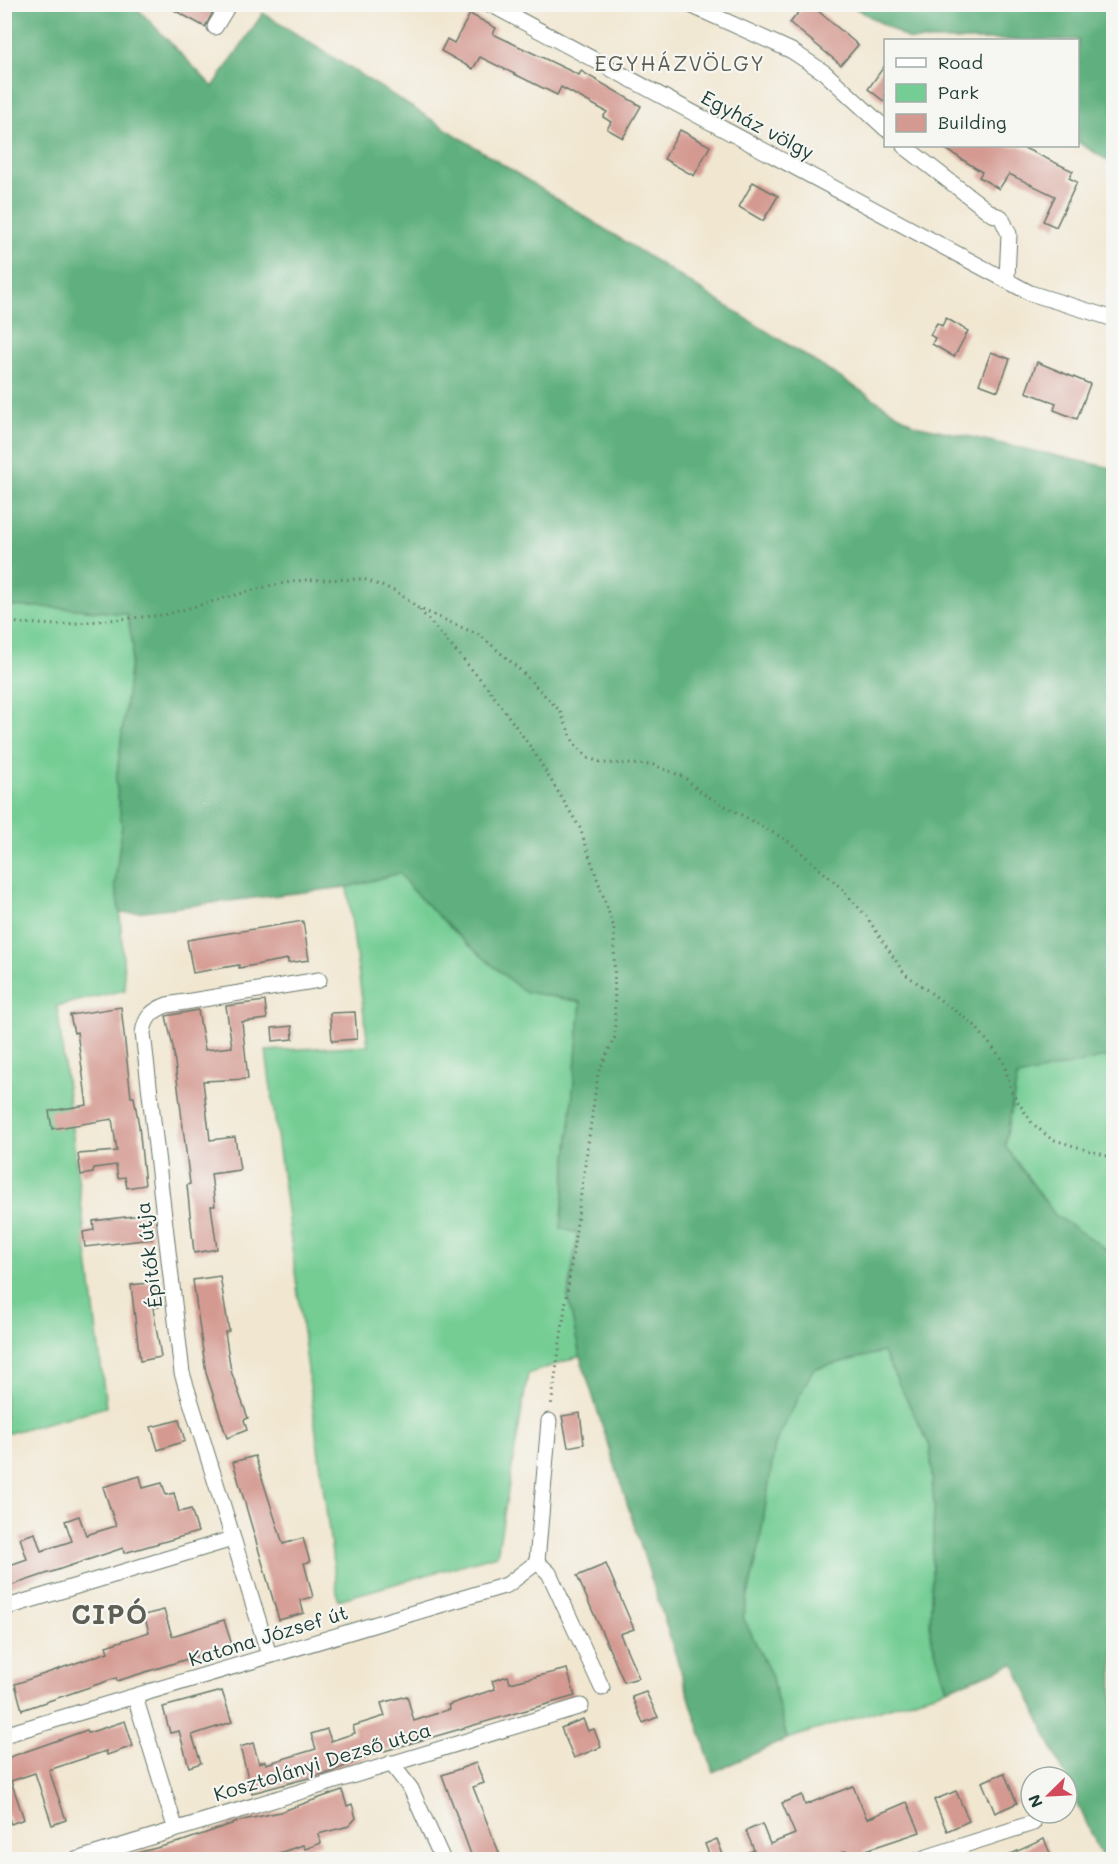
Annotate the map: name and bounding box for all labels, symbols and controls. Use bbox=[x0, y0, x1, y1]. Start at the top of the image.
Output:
legend bbox=[884, 39, 1079, 147]
district label: EGYHÁZVÖLGY bbox=[595, 49, 765, 76]
text: Road bbox=[938, 50, 983, 74]
text: Park bbox=[938, 80, 979, 104]
street label: Egyház völgy bbox=[697, 83, 819, 165]
text: Building bbox=[938, 110, 1006, 134]
street label: Építők útja bbox=[129, 1200, 167, 1310]
district label: CIPÓ bbox=[71, 1597, 149, 1631]
street label: Katona József út bbox=[185, 1598, 351, 1672]
street label: Kosztolányi Dezső utca bbox=[210, 1716, 434, 1806]
north arrow bbox=[1019, 1765, 1079, 1825]
text: N bbox=[1023, 1791, 1047, 1811]

